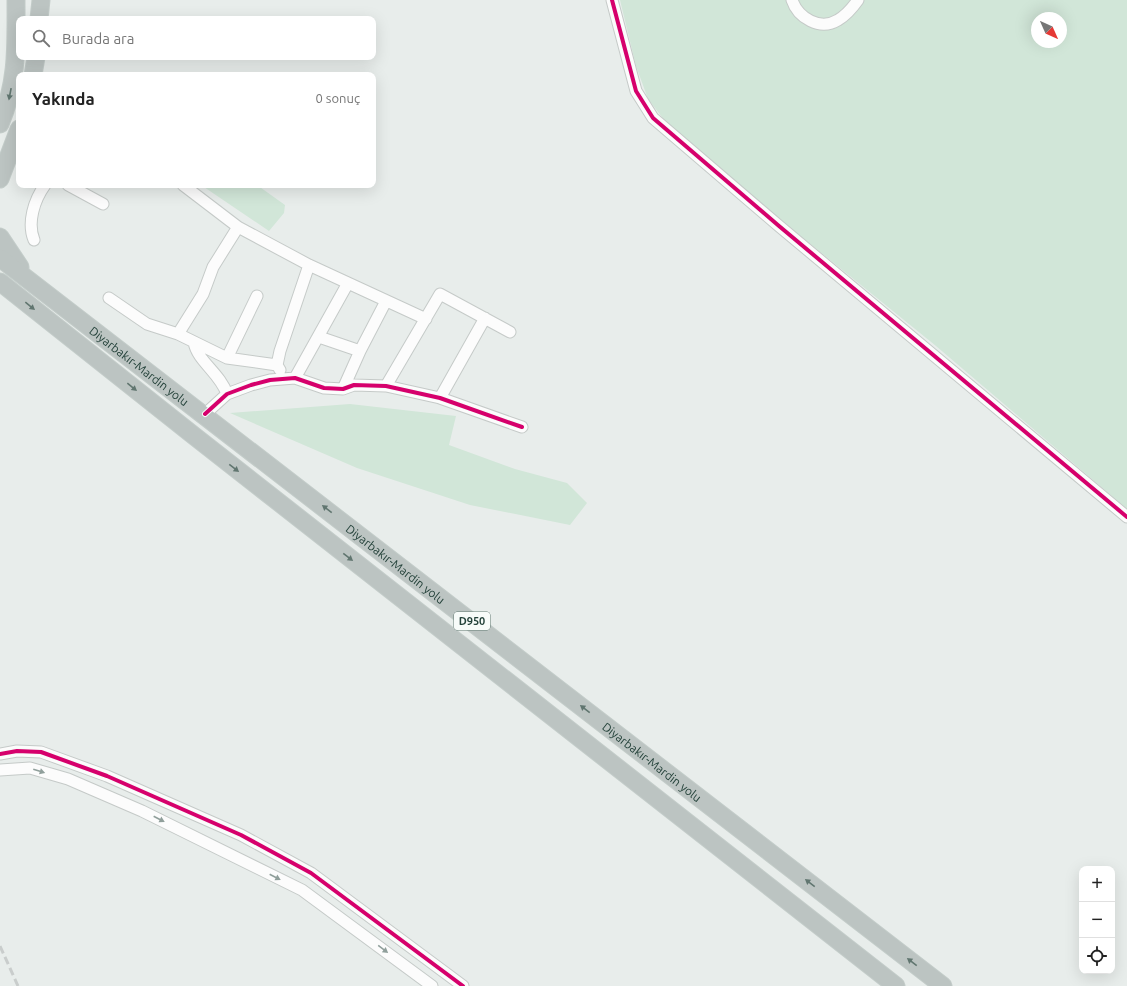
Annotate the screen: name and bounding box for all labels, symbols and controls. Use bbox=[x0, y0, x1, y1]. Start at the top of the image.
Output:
north arrow bbox=[1031, 12, 1067, 48]
search box bbox=[16, 16, 376, 60]
icon: search bbox=[30, 27, 52, 49]
text: Burada ara bbox=[62, 30, 134, 47]
one-way arrow bbox=[7, 88, 13, 100]
text: Yakında bbox=[32, 89, 95, 108]
text: 0 sonuç bbox=[316, 91, 360, 105]
one-way arrow bbox=[25, 302, 36, 311]
street label: Diyarbakır-Mardin yolu bbox=[87, 323, 191, 408]
one-way arrow bbox=[127, 383, 138, 392]
one-way arrow bbox=[229, 464, 240, 472]
one-way arrow bbox=[322, 505, 333, 513]
street label: Diyarbakır-Mardin yolu bbox=[344, 521, 448, 606]
one-way arrow bbox=[342, 552, 353, 561]
road number: D950 bbox=[454, 612, 490, 630]
one-way arrow bbox=[580, 704, 591, 713]
street label: Diyarbakır-Mardin yolu bbox=[600, 719, 704, 804]
one-way arrow bbox=[33, 768, 45, 774]
one-way arrow bbox=[153, 816, 165, 822]
map controls bbox=[1079, 866, 1115, 974]
button: + bbox=[1079, 866, 1115, 902]
one-way arrow bbox=[270, 874, 281, 880]
one-way arrow bbox=[804, 878, 815, 887]
button: − bbox=[1079, 902, 1115, 938]
button: locate bbox=[1079, 938, 1115, 974]
one-way arrow bbox=[378, 945, 388, 953]
one-way arrow bbox=[907, 958, 918, 966]

